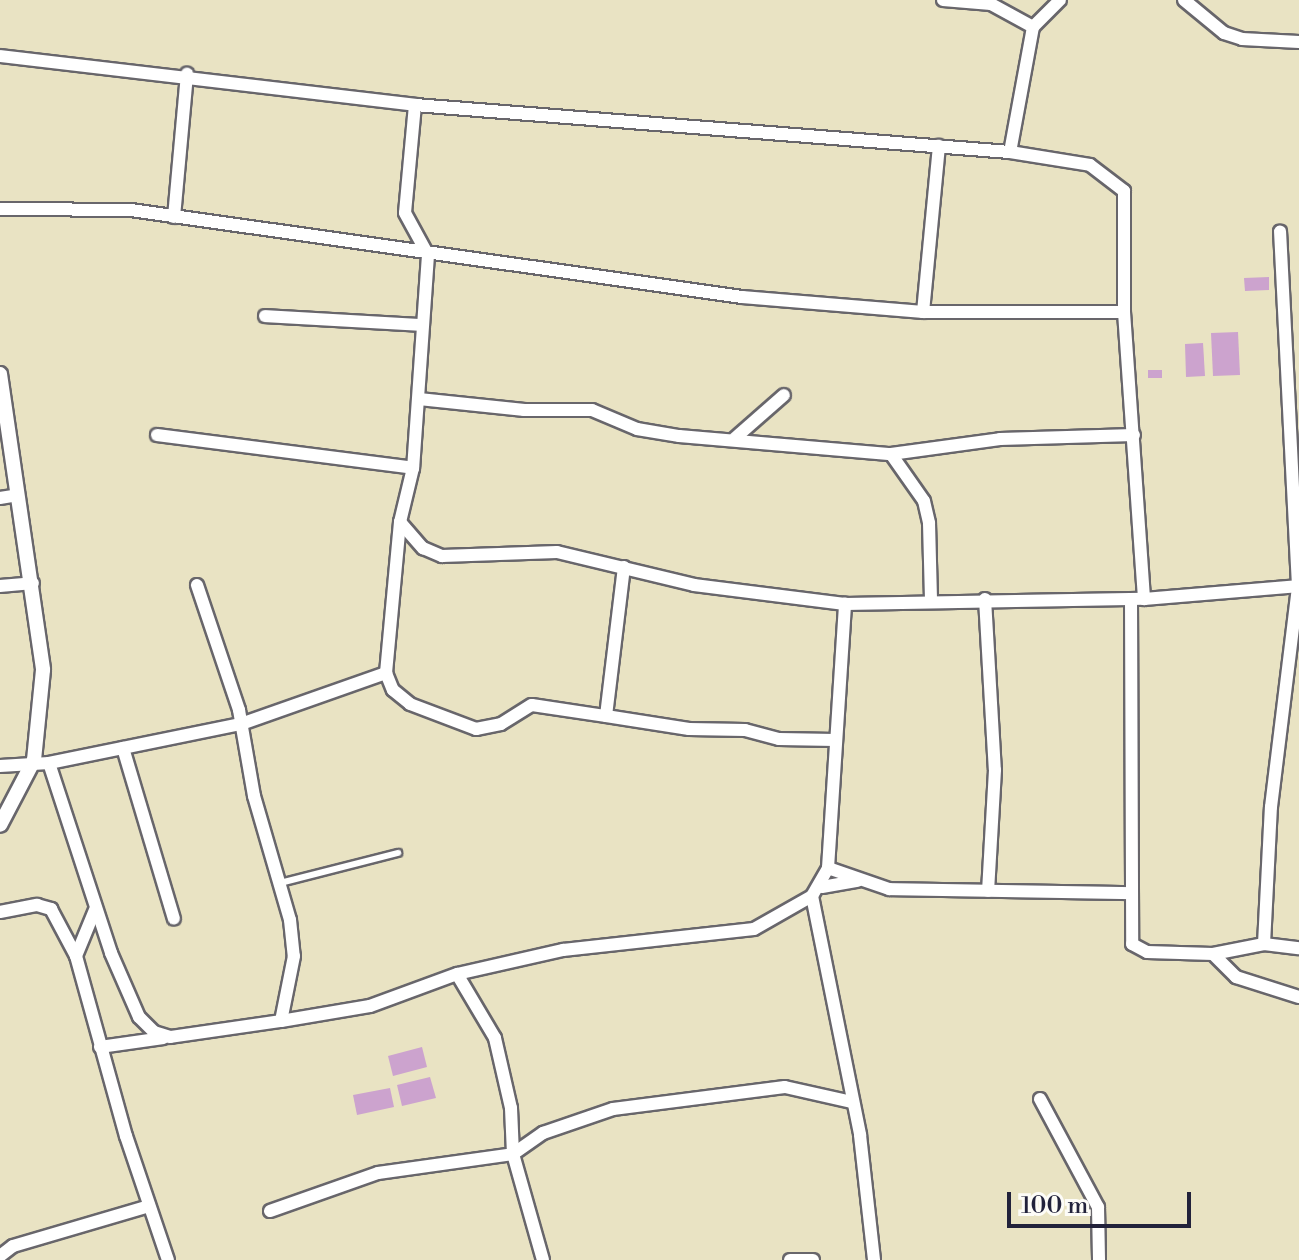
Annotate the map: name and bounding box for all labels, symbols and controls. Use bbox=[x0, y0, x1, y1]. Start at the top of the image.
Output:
scale bar bbox=[1011, 1176, 1195, 1226]
text: 100 m bbox=[1021, 1191, 1088, 1221]

